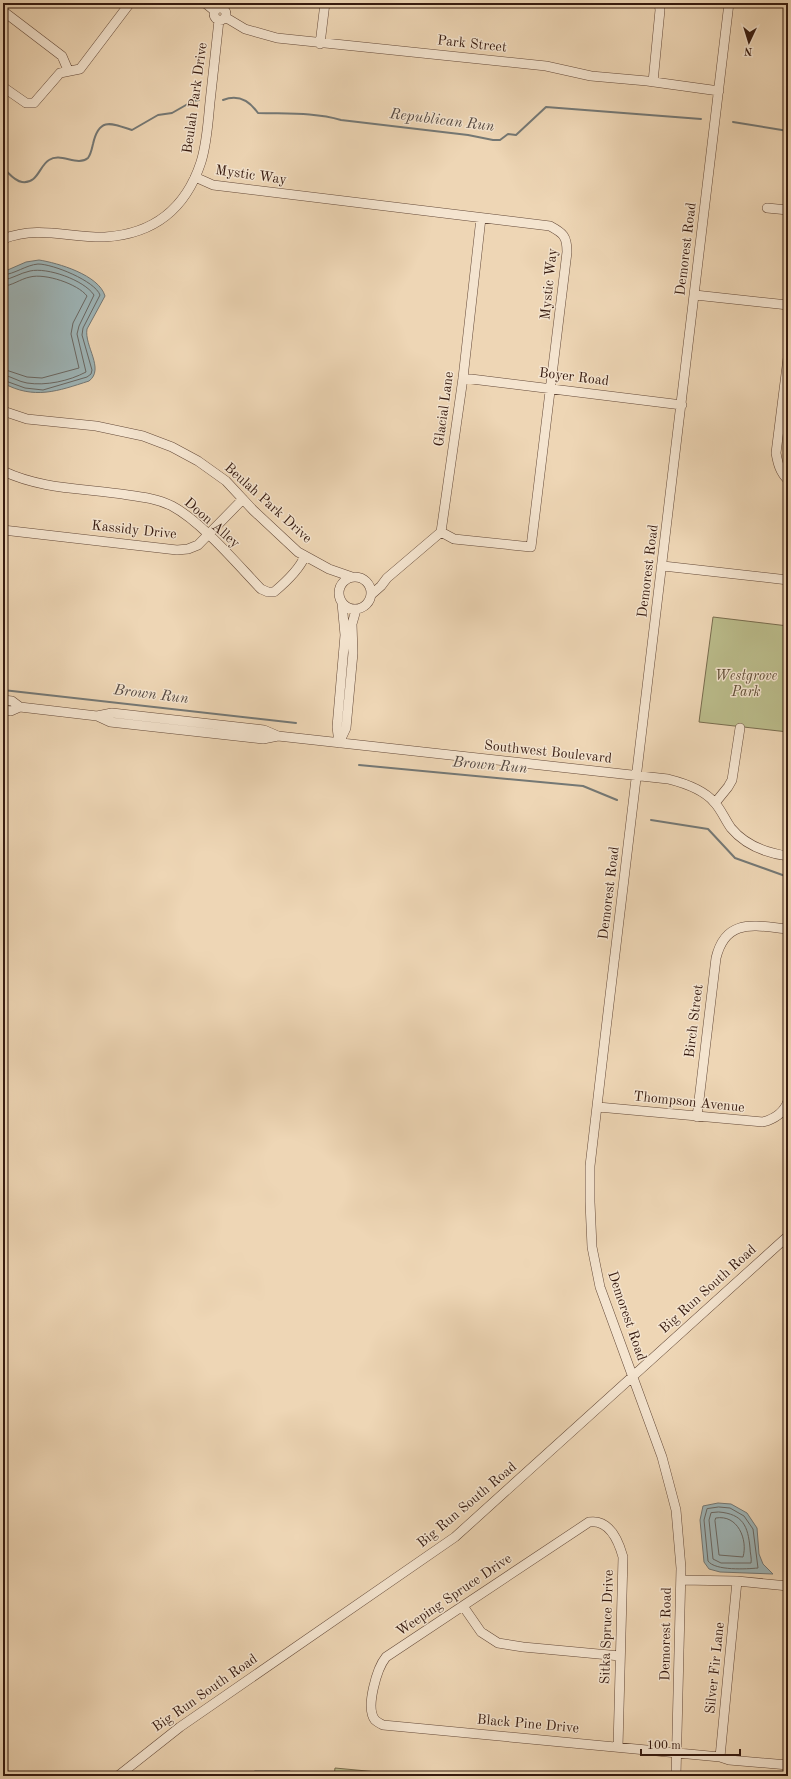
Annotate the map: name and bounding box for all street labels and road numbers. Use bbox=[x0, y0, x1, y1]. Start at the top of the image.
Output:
street label: Park Street bbox=[437, 33, 508, 55]
street label: Beulah Park Drive bbox=[180, 41, 210, 155]
street label: Mystic Way bbox=[214, 163, 288, 187]
street label: Demorest Road bbox=[673, 202, 699, 296]
street label: Mystic Way bbox=[538, 247, 560, 320]
street label: Boyer Road bbox=[538, 366, 610, 388]
street label: Glacial Lane bbox=[432, 371, 456, 447]
street label: Beulah Park Drive bbox=[222, 460, 314, 546]
street label: Doon Alley bbox=[182, 495, 243, 551]
street label: Kassidy Drive bbox=[91, 519, 177, 541]
street label: Demorest Road bbox=[635, 524, 661, 618]
street label: Southwest Boulevard bbox=[483, 738, 613, 766]
street label: Demorest Road bbox=[596, 846, 622, 940]
street label: Birch Street bbox=[683, 983, 705, 1059]
street label: Thompson Avenue bbox=[633, 1089, 745, 1115]
street label: Big Run South Road bbox=[657, 1242, 759, 1336]
street label: Demorest Road bbox=[605, 1269, 649, 1363]
street label: Big Run South Road bbox=[415, 1460, 519, 1550]
street label: Weeping Spruce Drive bbox=[394, 1551, 514, 1639]
street label: Sitka Spruce Drive bbox=[598, 1569, 616, 1685]
street label: Demorest Road bbox=[658, 1587, 674, 1681]
street label: Silver Fir Lane bbox=[703, 1621, 727, 1715]
street label: Big Run South Road bbox=[150, 1652, 260, 1734]
street label: Black Pine Drive bbox=[476, 1713, 580, 1735]

